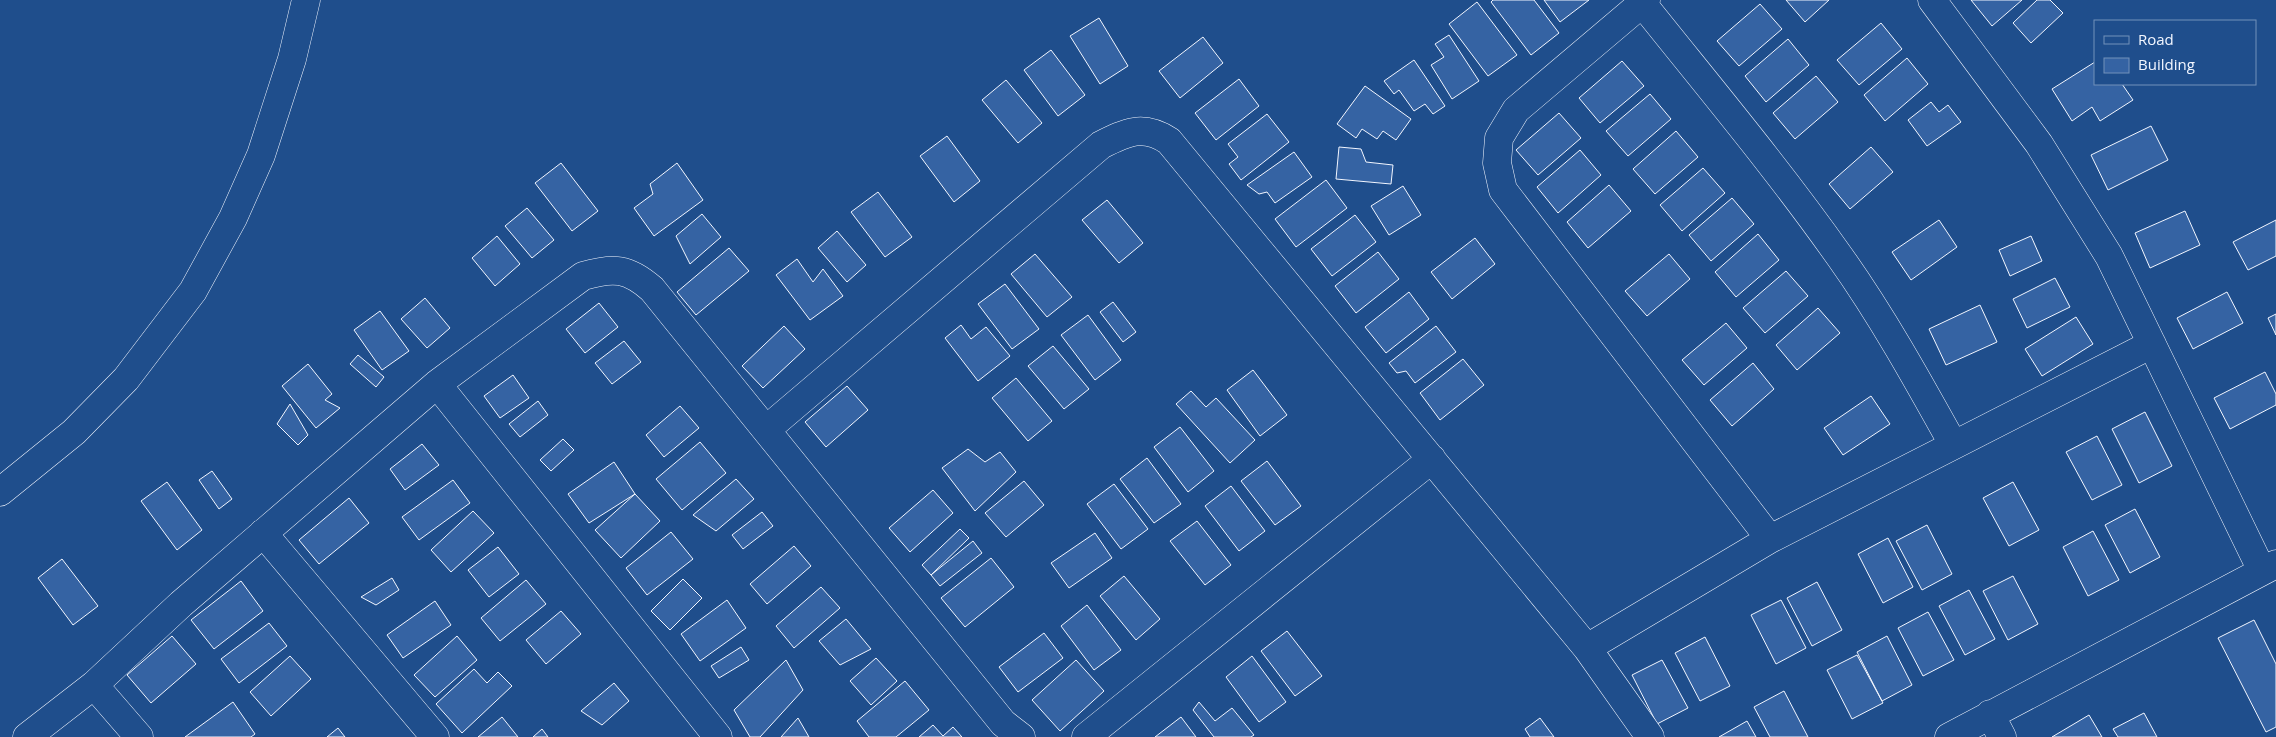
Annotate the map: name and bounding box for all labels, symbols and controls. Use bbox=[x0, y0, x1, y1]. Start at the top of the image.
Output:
legend bbox=[2094, 20, 2256, 85]
text: Road bbox=[2138, 29, 2174, 49]
text: Building bbox=[2138, 54, 2195, 74]

